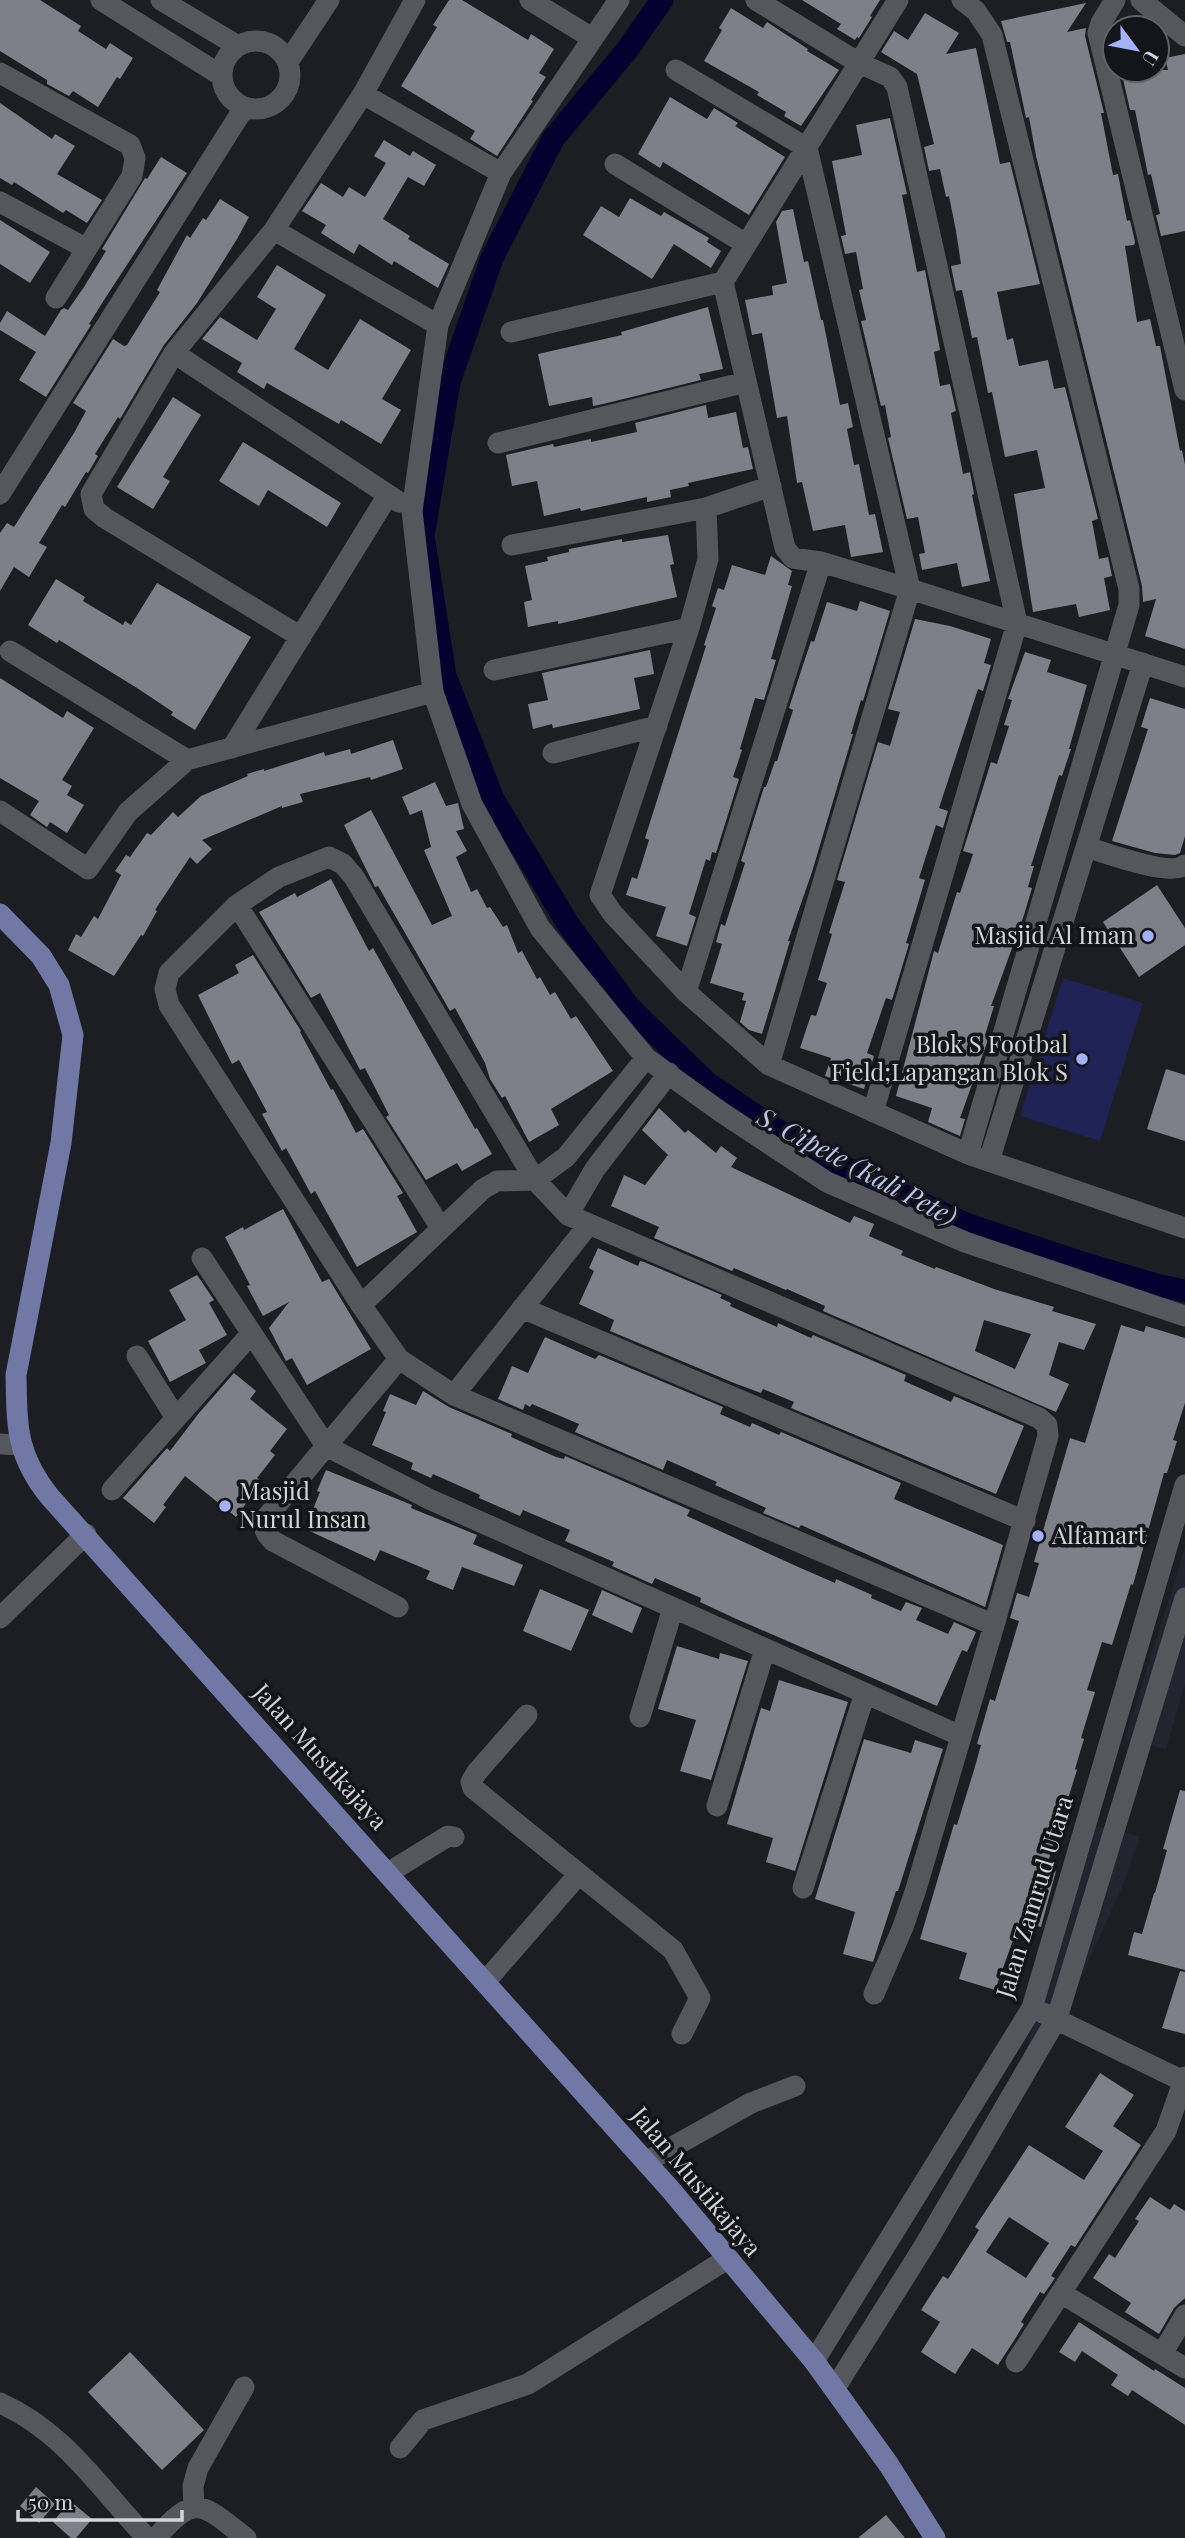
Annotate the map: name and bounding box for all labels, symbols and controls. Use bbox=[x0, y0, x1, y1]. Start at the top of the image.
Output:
north arrow bbox=[1101, 14, 1171, 84]
text: U bbox=[1137, 46, 1166, 71]
place label: Masjid Al Iman bbox=[974, 918, 1134, 950]
marker: Masjid Al Iman bbox=[1140, 928, 1156, 944]
place label: Blok S Footbal Field;Lapangan Blok S bbox=[831, 1027, 1068, 1087]
marker: Blok S Footbal Field;Lapangan Blok S bbox=[1074, 1051, 1090, 1067]
water label: S. Cipete (Kali Pete) bbox=[751, 1098, 963, 1233]
place label: Masjid Nurul Insan bbox=[239, 1474, 366, 1534]
marker: Masjid Nurul Insan bbox=[217, 1498, 233, 1514]
place label: Alfamart bbox=[1051, 1518, 1147, 1550]
marker: Alfamart bbox=[1030, 1528, 1046, 1544]
street label: Jalan Mustikajaya bbox=[247, 1675, 396, 1836]
street label: Jalan Zamrud Utara bbox=[987, 1791, 1079, 2002]
street label: Jalan Mustikajaya bbox=[625, 2098, 770, 2262]
scale bar bbox=[18, 2478, 182, 2522]
text: 50 m bbox=[28, 2487, 74, 2515]

